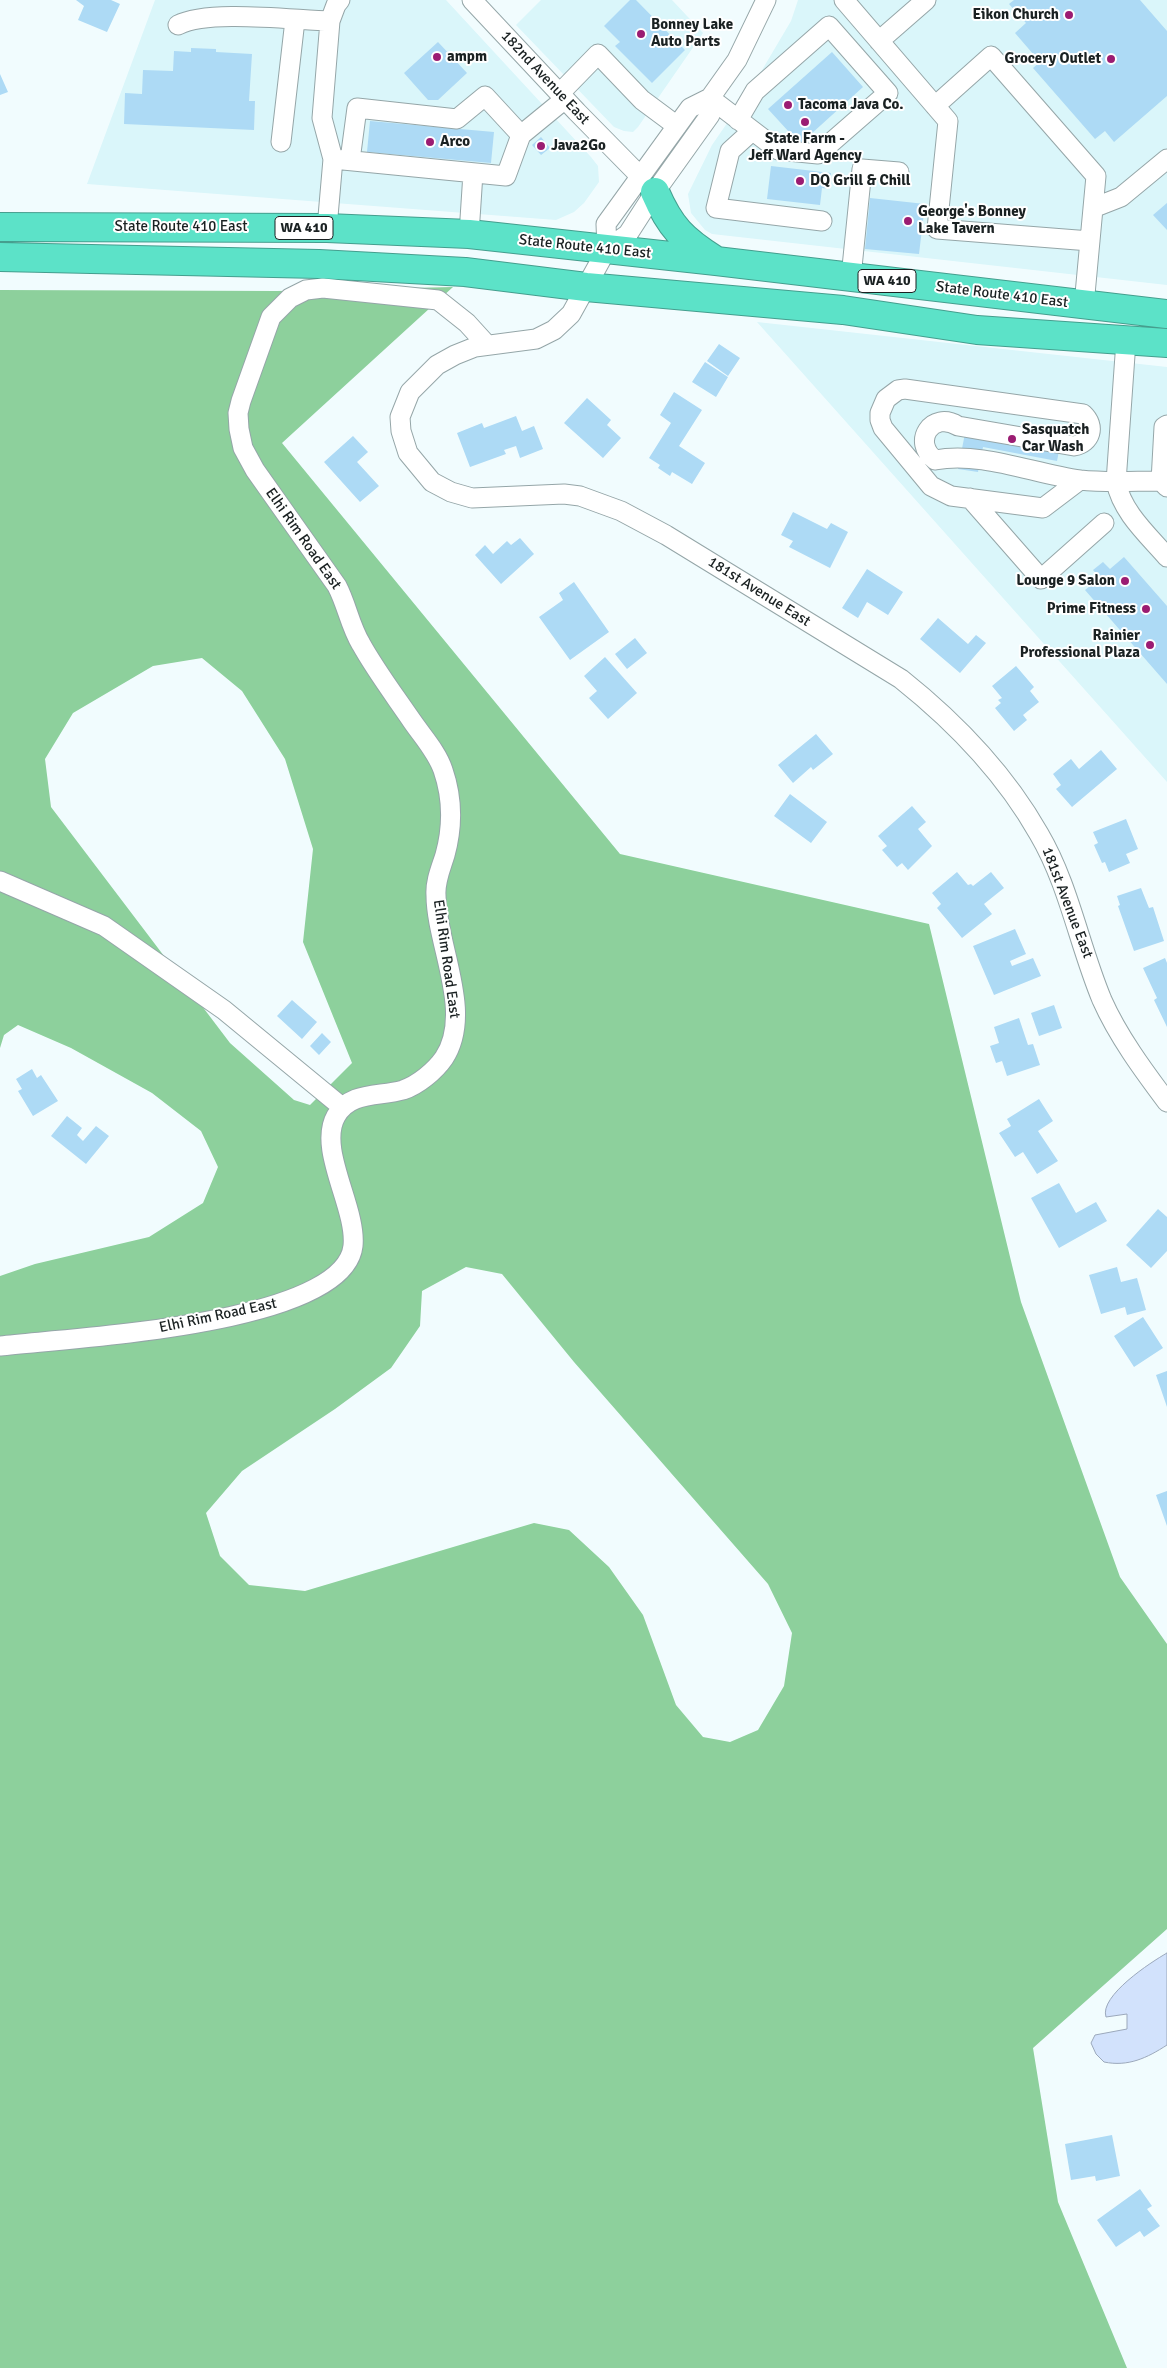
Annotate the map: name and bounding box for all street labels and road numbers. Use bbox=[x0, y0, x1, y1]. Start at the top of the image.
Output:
street label: 182nd Avenue East bbox=[497, 27, 593, 129]
road number: WA 410 bbox=[275, 217, 333, 240]
street label: State Route 410 East bbox=[114, 218, 248, 236]
street label: State Route 410 East bbox=[518, 231, 652, 263]
road number: WA 410 bbox=[858, 270, 916, 292]
street label: State Route 410 East bbox=[935, 278, 1069, 312]
street label: Elhi Rim Road East bbox=[261, 485, 345, 593]
street label: 181st Avenue East bbox=[704, 553, 814, 631]
street label: 181st Avenue East bbox=[1038, 845, 1096, 961]
street label: Elhi Rim Road East bbox=[429, 898, 463, 1020]
street label: Elhi Rim Road East bbox=[157, 1295, 279, 1337]

